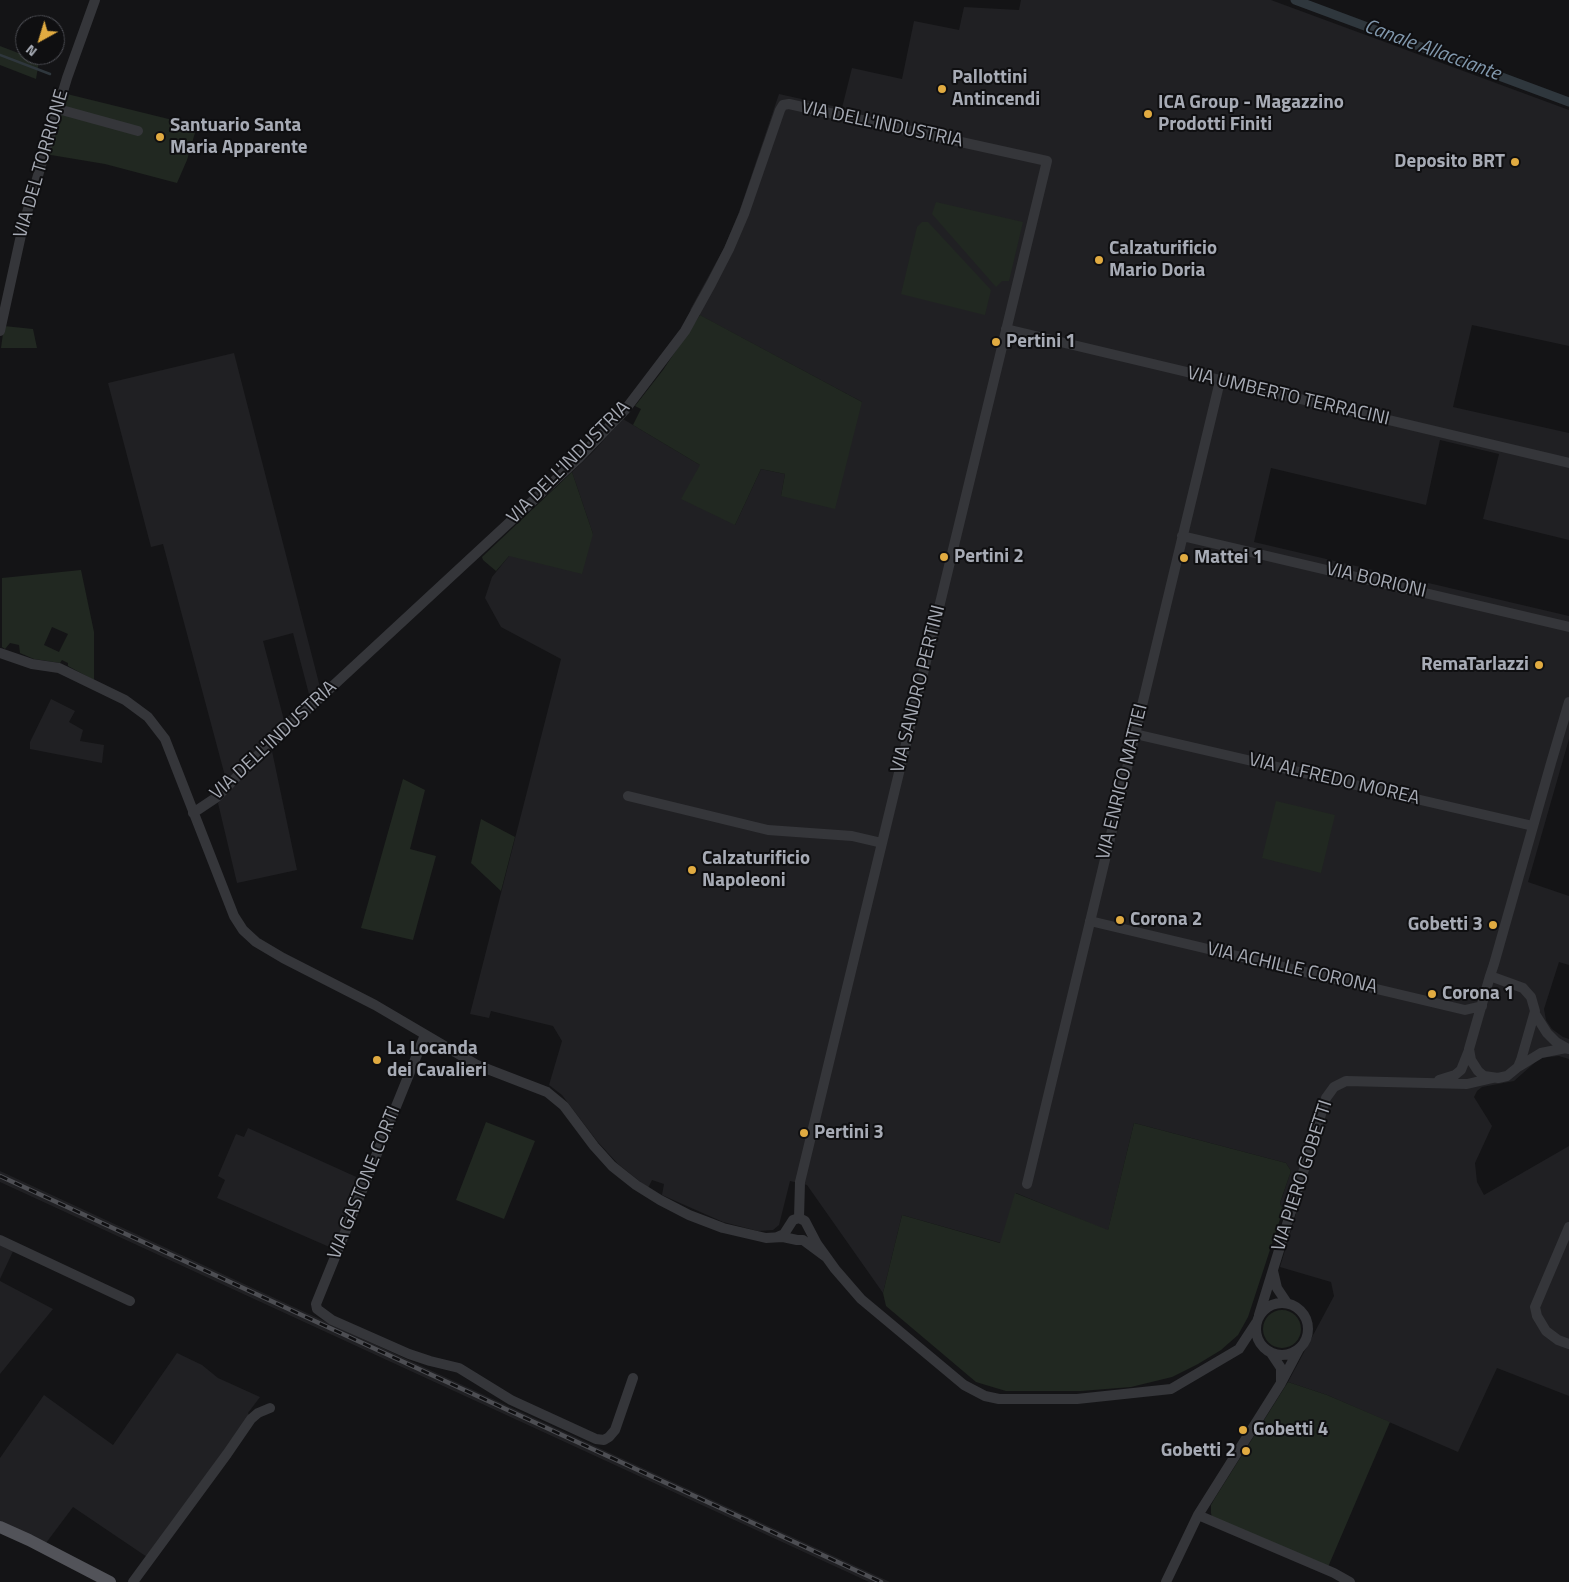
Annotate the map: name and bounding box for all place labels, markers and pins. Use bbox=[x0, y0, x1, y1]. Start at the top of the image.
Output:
place label: Pallottini Antincendi bbox=[952, 67, 1040, 111]
marker: Pallottini Antincendi bbox=[936, 83, 948, 95]
place label: ICA Group - Magazzino Prodotti Finiti bbox=[1158, 92, 1344, 136]
marker: ICA Group - Magazzino Prodotti Finiti bbox=[1142, 108, 1154, 120]
place label: Santuario Santa Maria Apparente bbox=[170, 115, 308, 159]
marker: Santuario Santa Maria Apparente bbox=[154, 131, 166, 143]
place label: Deposito BRT bbox=[1394, 151, 1505, 173]
marker: Deposito BRT bbox=[1509, 156, 1521, 168]
place label: Calzaturificio Mario Doria bbox=[1109, 238, 1217, 282]
marker: Calzaturificio Mario Doria bbox=[1093, 254, 1105, 266]
place label: Pertini 1 bbox=[1006, 331, 1076, 353]
marker: Pertini 1 bbox=[990, 336, 1002, 348]
place label: Pertini 2 bbox=[954, 546, 1024, 568]
place label: Mattei 1 bbox=[1194, 547, 1263, 569]
marker: Pertini 2 bbox=[938, 551, 950, 563]
marker: Mattei 1 bbox=[1178, 552, 1190, 564]
place label: RemaTarlazzi bbox=[1421, 654, 1529, 676]
marker: RemaTarlazzi bbox=[1533, 659, 1545, 671]
place label: Calzaturificio Napoleoni bbox=[702, 848, 810, 892]
marker: Calzaturificio Napoleoni bbox=[686, 864, 698, 876]
place label: Corona 2 bbox=[1130, 909, 1202, 931]
marker: Corona 2 bbox=[1114, 914, 1126, 926]
place label: Gobetti 3 bbox=[1408, 914, 1483, 936]
marker: Gobetti 3 bbox=[1487, 919, 1499, 931]
place label: Corona 1 bbox=[1442, 983, 1514, 1005]
marker: Corona 1 bbox=[1426, 988, 1438, 1000]
place label: La Locanda dei Cavalieri bbox=[387, 1038, 487, 1082]
marker: La Locanda dei Cavalieri bbox=[371, 1054, 383, 1066]
place label: Pertini 3 bbox=[814, 1122, 884, 1144]
marker: Pertini 3 bbox=[798, 1127, 810, 1139]
place label: Gobetti 4 bbox=[1253, 1419, 1328, 1441]
marker: Gobetti 4 bbox=[1237, 1424, 1249, 1436]
place label: Gobetti 2 bbox=[1161, 1440, 1236, 1462]
marker: Gobetti 2 bbox=[1240, 1445, 1252, 1457]

